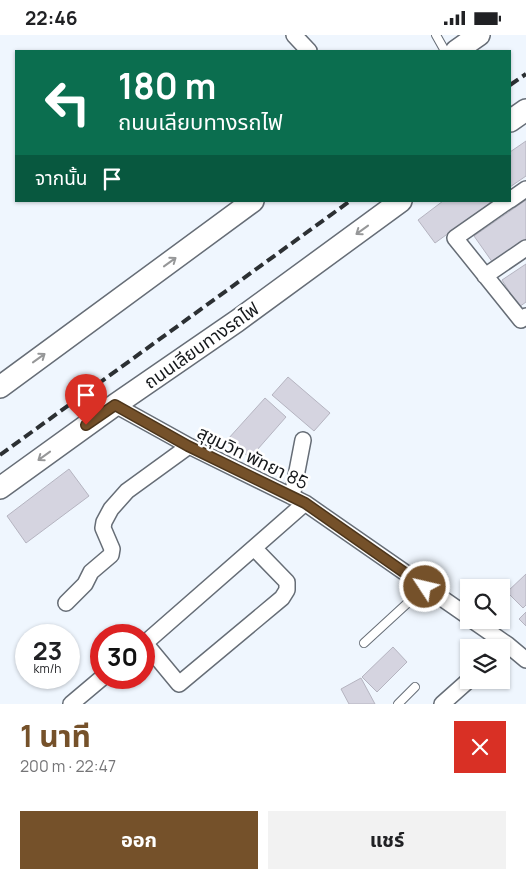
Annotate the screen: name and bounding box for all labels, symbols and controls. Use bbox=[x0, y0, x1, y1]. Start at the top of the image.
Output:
text: 22:46 bbox=[25, 5, 78, 31]
text: 180 m bbox=[118, 62, 216, 110]
icon: left bbox=[35, 70, 100, 135]
text: ถนนเลียบทางรถไฟ bbox=[118, 107, 283, 137]
text: จากนั้น bbox=[35, 165, 88, 191]
icon: arrive bbox=[98, 165, 126, 193]
one-way arrow bbox=[355, 225, 369, 235]
one-way arrow bbox=[163, 256, 176, 267]
street label: ถนนเลียบทางรถไฟ bbox=[139, 296, 263, 394]
one-way arrow bbox=[32, 353, 46, 363]
pin bbox=[65, 374, 107, 425]
icon: arrive bbox=[72, 381, 100, 409]
street label: สุขุมวิท พัทยา 85 bbox=[194, 420, 312, 494]
one-way arrow bbox=[37, 451, 51, 461]
position arrow bbox=[398, 560, 450, 612]
map controls bbox=[460, 579, 510, 689]
button: search bbox=[460, 579, 510, 629]
speed limit sign: 30 bbox=[90, 624, 155, 689]
text: 23 bbox=[33, 633, 62, 668]
button: layers bbox=[460, 639, 510, 689]
text: km/h bbox=[34, 660, 61, 677]
text: 1 นาที bbox=[20, 715, 91, 756]
button: close bbox=[454, 721, 506, 773]
text: 200 m · 22:47 bbox=[20, 755, 116, 777]
button: ออก bbox=[20, 811, 258, 869]
button: แชร์ bbox=[268, 811, 506, 869]

